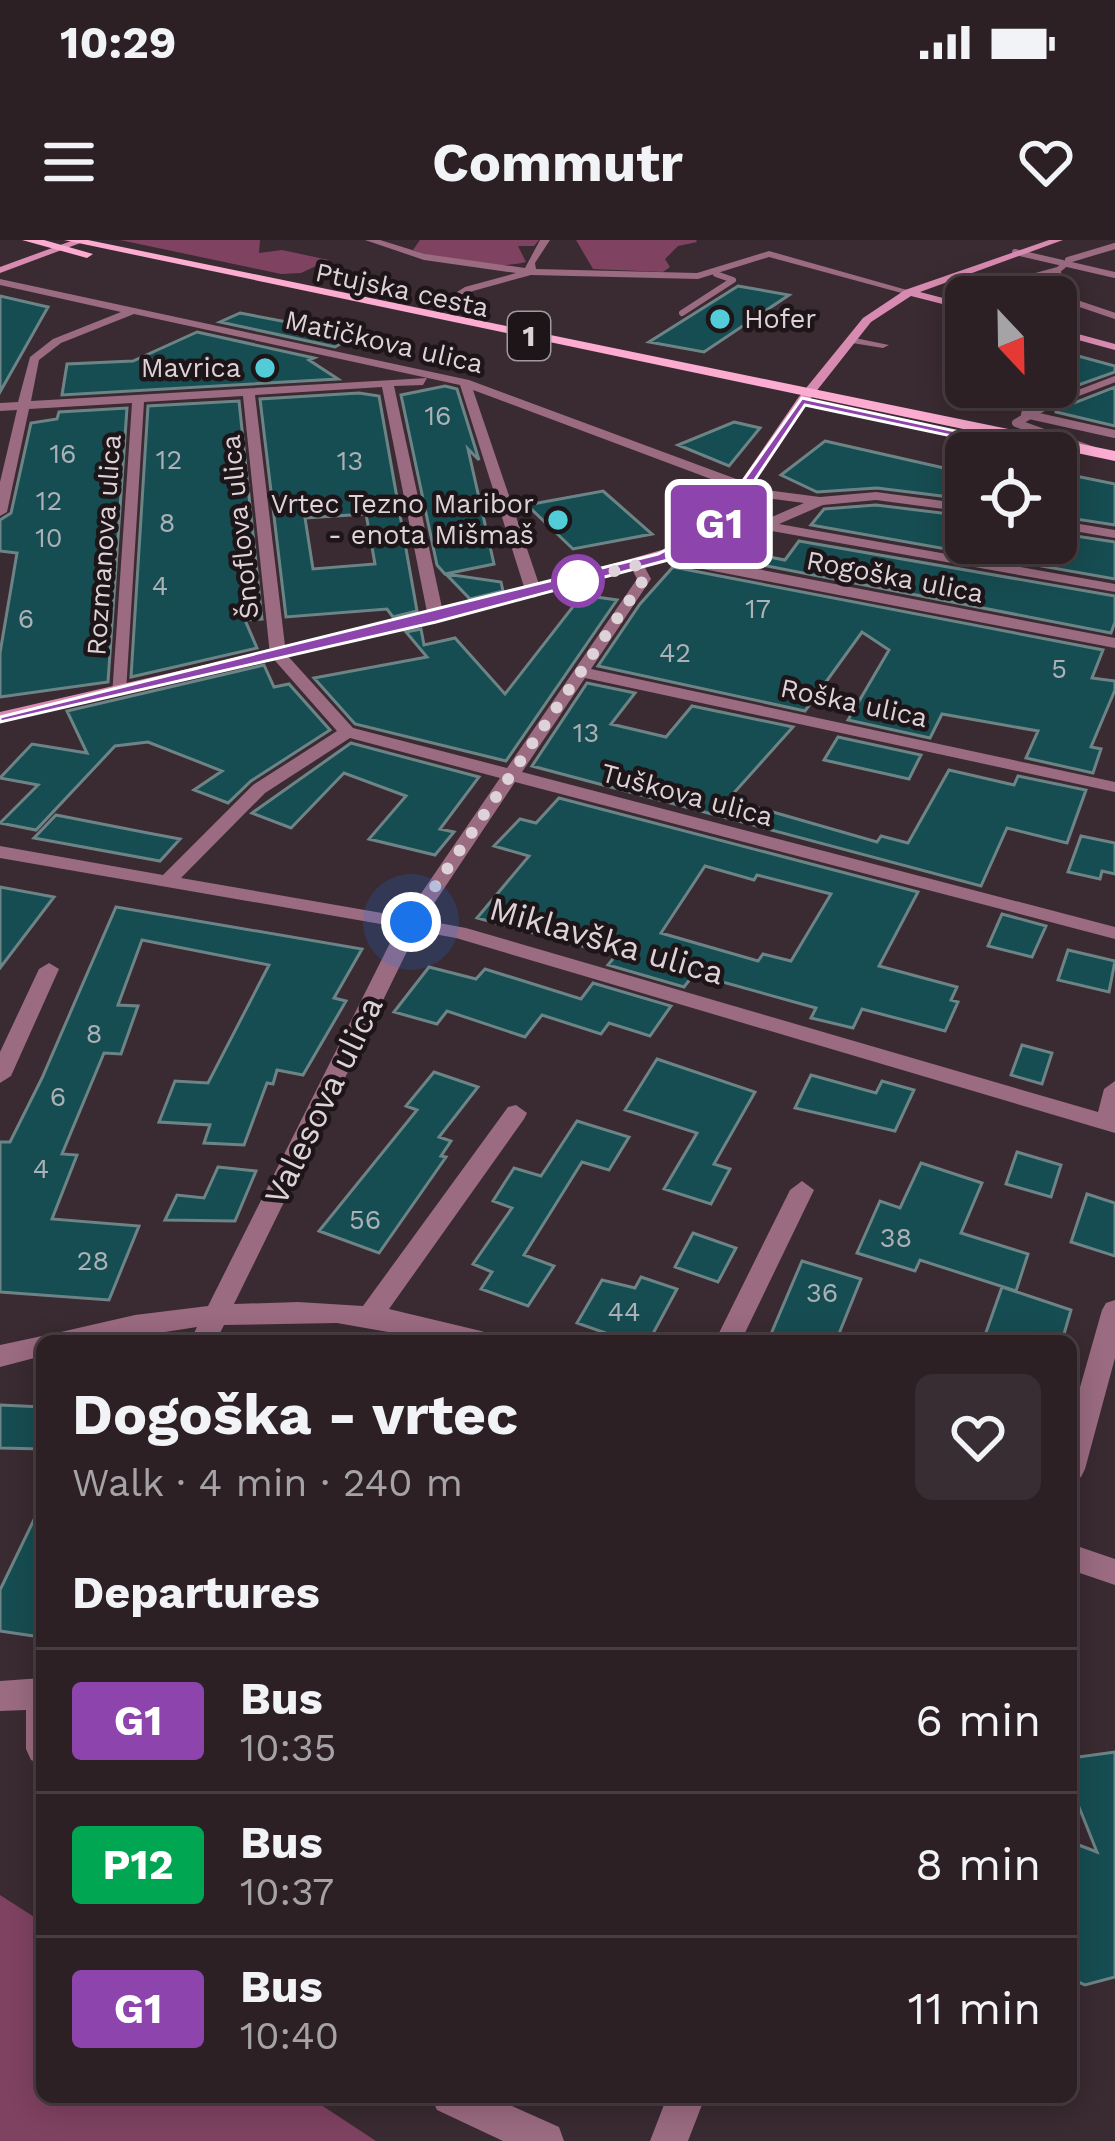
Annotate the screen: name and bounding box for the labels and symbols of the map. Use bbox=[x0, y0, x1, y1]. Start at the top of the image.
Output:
street label: Ptujska cesta bbox=[312, 256, 492, 324]
north arrow bbox=[945, 276, 1077, 408]
place label: Hofer bbox=[744, 303, 816, 335]
street label: Matičkova ulica bbox=[282, 304, 486, 380]
marker: Hofer bbox=[707, 306, 733, 332]
road number: 1 bbox=[508, 312, 550, 360]
place label: Mavrica bbox=[141, 352, 241, 384]
marker: Mavrica bbox=[252, 355, 278, 381]
house number: 16 bbox=[425, 400, 451, 432]
street label: Rozmanova ulica bbox=[80, 433, 128, 657]
street label: Šnoflova ulica bbox=[214, 433, 266, 621]
house number: 16 bbox=[50, 438, 76, 470]
house number: 12 bbox=[156, 444, 182, 476]
house number: 13 bbox=[337, 445, 363, 477]
house number: 12 bbox=[36, 485, 62, 517]
line badge: G1 bbox=[665, 485, 773, 563]
place label: Vrtec Tezno Maribor - enota Mišmaš bbox=[271, 488, 534, 551]
house number: 8 bbox=[159, 507, 175, 539]
marker: Vrtec Tezno Maribor - enota Mišmaš bbox=[545, 507, 571, 533]
house number: 10 bbox=[35, 522, 63, 554]
street label: Rogoška ulica bbox=[804, 544, 986, 610]
unlabelled marker bbox=[553, 556, 603, 606]
house number: 4 bbox=[152, 570, 168, 602]
house number: 17 bbox=[745, 593, 771, 625]
house number: 6 bbox=[18, 603, 34, 635]
house number: 42 bbox=[659, 637, 691, 669]
house number: 5 bbox=[1051, 653, 1067, 685]
street label: Roška ulica bbox=[778, 672, 930, 734]
house number: 13 bbox=[573, 717, 599, 749]
street label: Tuškova ulica bbox=[598, 757, 776, 833]
street label: Miklavška ulica bbox=[485, 888, 729, 993]
your location bbox=[381, 892, 441, 952]
street label: Valesova ulica bbox=[256, 990, 391, 1211]
house number: 8 bbox=[86, 1018, 102, 1050]
house number: 6 bbox=[50, 1081, 66, 1113]
house number: 4 bbox=[33, 1153, 49, 1185]
house number: 56 bbox=[349, 1204, 381, 1236]
house number: 38 bbox=[880, 1222, 912, 1254]
house number: 28 bbox=[77, 1245, 109, 1277]
house number: 36 bbox=[806, 1277, 838, 1309]
house number: 44 bbox=[608, 1296, 641, 1328]

